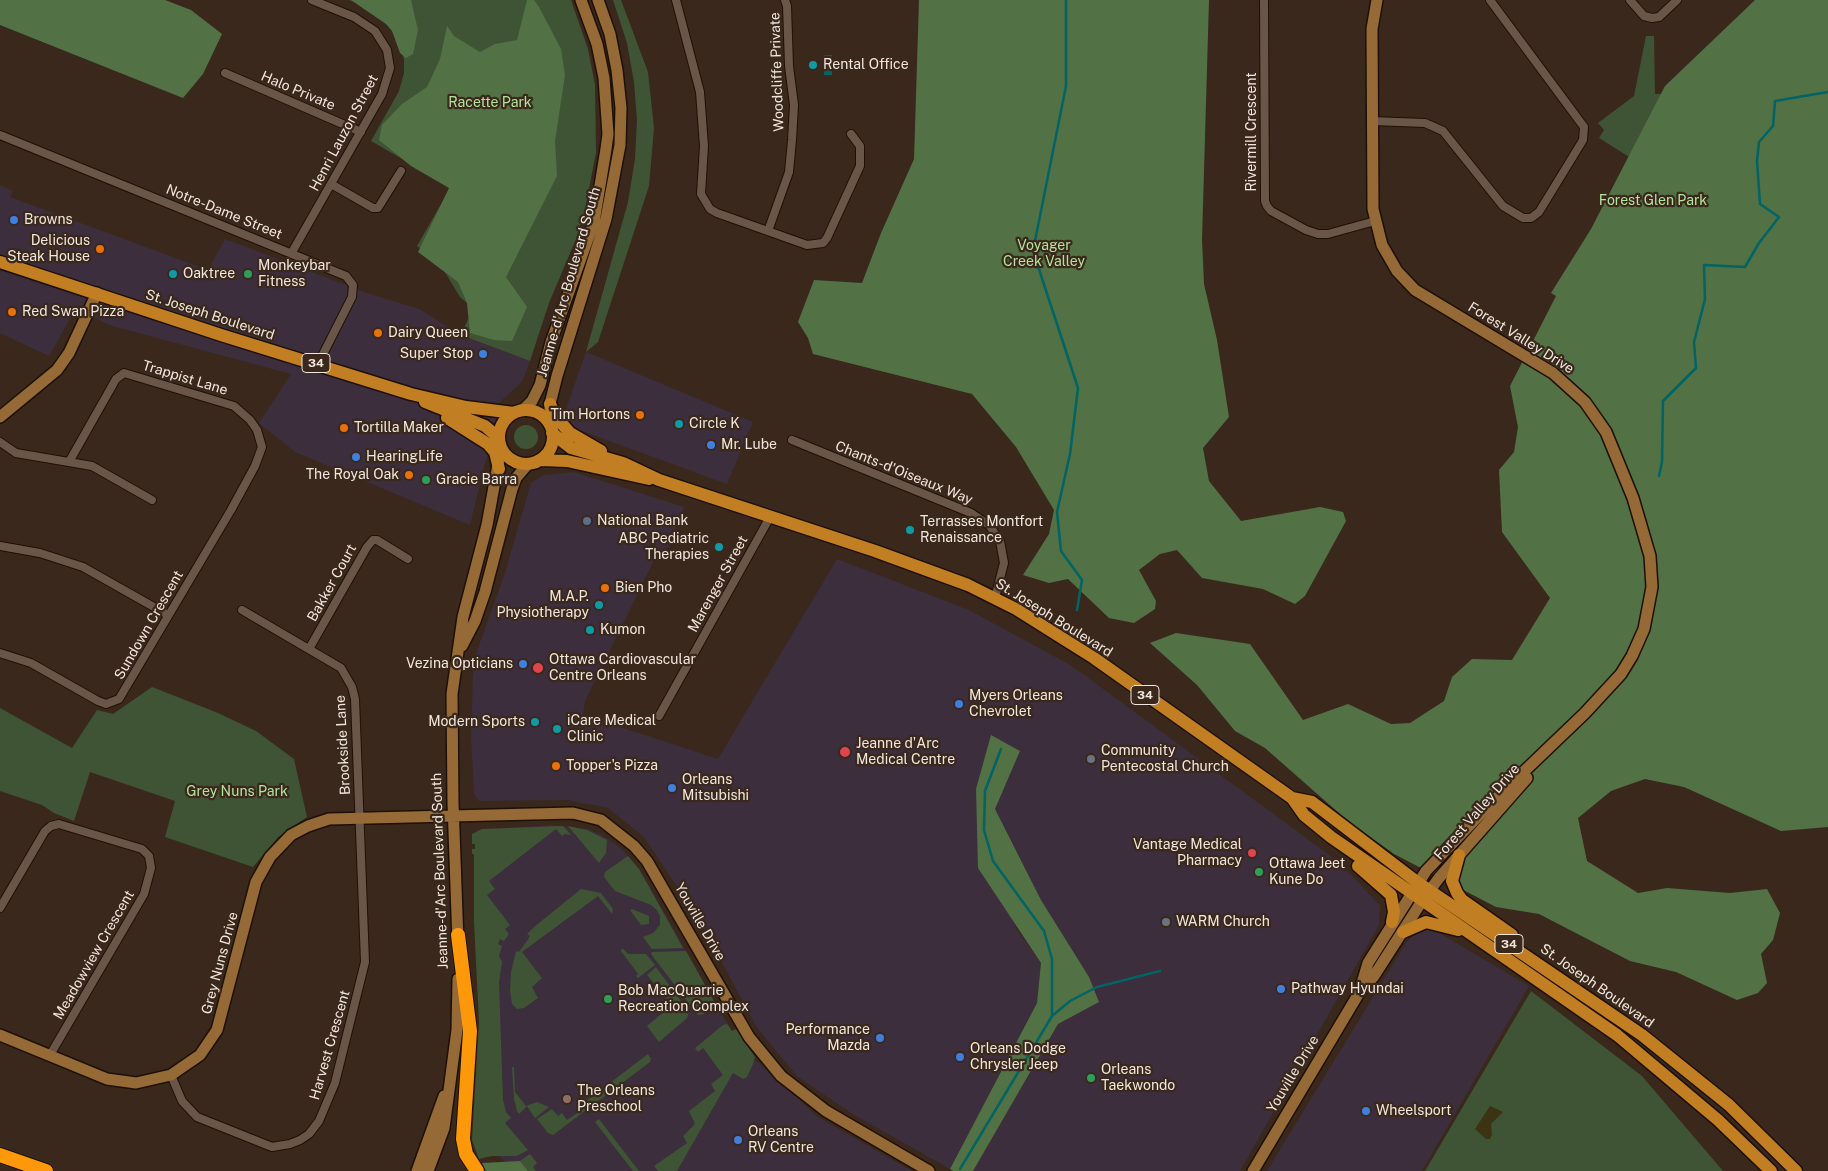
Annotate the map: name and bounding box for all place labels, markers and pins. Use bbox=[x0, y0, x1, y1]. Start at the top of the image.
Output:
place label: Rental Office bbox=[823, 57, 909, 73]
marker: Rental Office bbox=[807, 59, 819, 71]
place label: Browns bbox=[24, 212, 73, 228]
marker: Browns bbox=[8, 214, 20, 226]
place label: Delicious Steak House bbox=[7, 233, 90, 266]
marker: Delicious Steak House bbox=[94, 243, 106, 255]
place label: Monkeybar Fitness bbox=[258, 258, 331, 290]
place label: Oaktree bbox=[183, 266, 235, 282]
marker: Oaktree bbox=[167, 268, 179, 280]
marker: Monkeybar Fitness bbox=[242, 268, 254, 280]
place label: Red Swan Pizza bbox=[22, 304, 124, 320]
marker: Red Swan Pizza bbox=[6, 306, 18, 318]
place label: Dairy Queen bbox=[388, 325, 468, 341]
marker: Dairy Queen bbox=[372, 327, 384, 339]
place label: Super Stop bbox=[400, 346, 473, 362]
marker: Super Stop bbox=[477, 348, 489, 360]
place label: Tim Hortons bbox=[551, 407, 630, 423]
marker: Tim Hortons bbox=[634, 409, 646, 421]
place label: Circle K bbox=[689, 416, 740, 432]
marker: Circle K bbox=[673, 418, 685, 430]
place label: Tortilla Maker bbox=[354, 420, 444, 436]
marker: Tortilla Maker bbox=[338, 422, 350, 434]
place label: Mr. Lube bbox=[721, 437, 777, 453]
marker: Mr. Lube bbox=[705, 439, 717, 451]
place label: HearingLife bbox=[366, 449, 443, 465]
marker: HearingLife bbox=[350, 451, 362, 463]
place label: The Royal Oak bbox=[306, 467, 399, 483]
marker: The Royal Oak bbox=[403, 469, 415, 481]
place label: Gracie Barra bbox=[436, 472, 517, 488]
marker: Gracie Barra bbox=[420, 474, 432, 486]
place label: National Bank bbox=[597, 513, 688, 529]
place label: Terrasses Montfort Renaissance bbox=[920, 514, 1043, 546]
marker: National Bank bbox=[581, 515, 593, 527]
marker: Terrasses Montfort Renaissance bbox=[904, 524, 916, 536]
place label: ABC Pediatric Therapies bbox=[619, 531, 709, 564]
marker: ABC Pediatric Therapies bbox=[713, 541, 725, 553]
place label: Bien Pho bbox=[615, 580, 672, 596]
marker: Bien Pho bbox=[599, 582, 611, 594]
place label: M.A.P. Physiotherapy bbox=[497, 589, 589, 622]
marker: M.A.P. Physiotherapy bbox=[593, 599, 605, 611]
place label: Kumon bbox=[600, 622, 645, 638]
marker: Kumon bbox=[584, 624, 596, 636]
place label: Ottawa Cardiovascular Centre Orleans bbox=[549, 652, 696, 684]
place label: Vezina Opticians bbox=[406, 656, 513, 672]
marker: Vezina Opticians bbox=[517, 658, 529, 670]
marker: Ottawa Cardiovascular Centre Orleans bbox=[531, 661, 545, 675]
place label: Myers Orleans Chevrolet bbox=[969, 688, 1063, 720]
marker: Myers Orleans Chevrolet bbox=[953, 698, 965, 710]
place label: iCare Medical Clinic bbox=[567, 713, 656, 746]
place label: Modern Sports bbox=[428, 714, 525, 730]
marker: Modern Sports bbox=[529, 716, 541, 728]
marker: iCare Medical Clinic bbox=[551, 723, 563, 735]
place label: Jeanne d'Arc Medical Centre bbox=[856, 736, 955, 769]
place label: Community Pentecostal Church bbox=[1101, 743, 1229, 776]
marker: Jeanne d'Arc Medical Centre bbox=[838, 745, 852, 759]
marker: Community Pentecostal Church bbox=[1085, 753, 1097, 765]
place label: Topper's Pizza bbox=[566, 758, 658, 774]
marker: Topper's Pizza bbox=[550, 760, 562, 772]
place label: Orleans Mitsubishi bbox=[682, 772, 749, 804]
marker: Orleans Mitsubishi bbox=[666, 782, 678, 794]
place label: Vantage Medical Pharmacy bbox=[1133, 837, 1242, 870]
marker: Vantage Medical Pharmacy bbox=[1246, 847, 1258, 859]
place label: Ottawa Jeet Kune Do bbox=[1269, 856, 1345, 889]
marker: Ottawa Jeet Kune Do bbox=[1253, 866, 1265, 878]
place label: WARM Church bbox=[1176, 914, 1270, 930]
marker: WARM Church bbox=[1160, 916, 1172, 928]
place label: Pathway Hyundai bbox=[1291, 981, 1404, 997]
place label: Bob MacQuarrie Recreation Complex bbox=[618, 983, 749, 1016]
marker: Pathway Hyundai bbox=[1275, 983, 1287, 995]
marker: Bob MacQuarrie Recreation Complex bbox=[602, 993, 614, 1005]
place label: Performance Mazda bbox=[785, 1022, 870, 1054]
marker: Performance Mazda bbox=[874, 1032, 886, 1044]
place label: Orleans Dodge Chrysler Jeep bbox=[970, 1041, 1066, 1074]
marker: Orleans Dodge Chrysler Jeep bbox=[954, 1051, 966, 1063]
place label: Orleans Taekwondo bbox=[1101, 1062, 1175, 1094]
marker: Orleans Taekwondo bbox=[1085, 1072, 1097, 1084]
place label: The Orleans Preschool bbox=[577, 1083, 655, 1116]
marker: The Orleans Preschool bbox=[561, 1093, 573, 1105]
place label: Wheelsport bbox=[1376, 1103, 1451, 1119]
marker: Wheelsport bbox=[1360, 1105, 1372, 1117]
place label: Orleans RV Centre bbox=[748, 1124, 814, 1156]
marker: Orleans RV Centre bbox=[732, 1134, 744, 1146]

